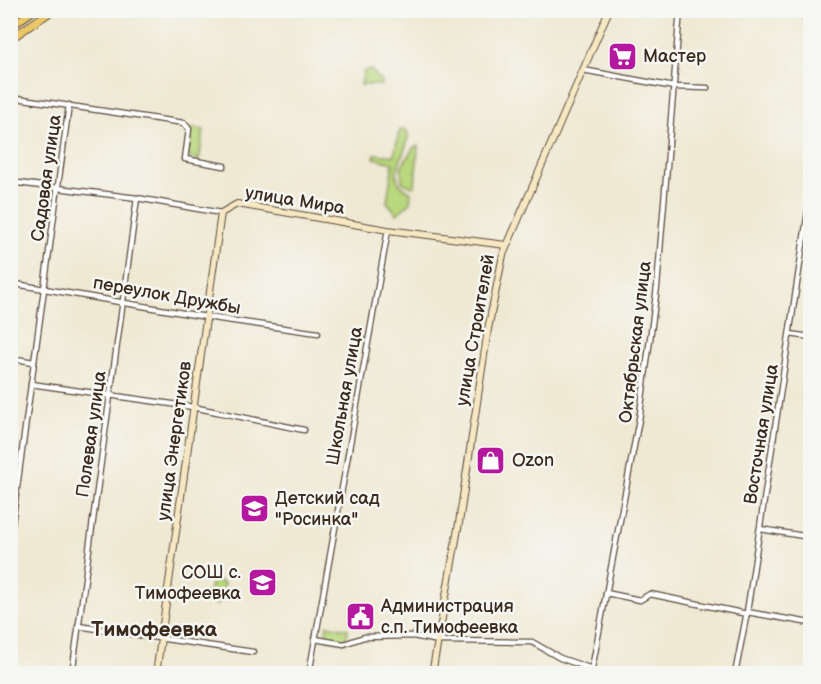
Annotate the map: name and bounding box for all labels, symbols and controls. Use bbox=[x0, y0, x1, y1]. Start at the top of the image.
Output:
supermarket icon: Мастер bbox=[606, 40, 638, 72]
place label: Мастер bbox=[643, 46, 706, 67]
street label: Садовая улица bbox=[27, 113, 66, 243]
street label: улица Мира bbox=[244, 182, 347, 219]
street label: улица Строителей bbox=[452, 253, 499, 408]
street label: Октябрьская улица bbox=[615, 259, 656, 424]
street label: переулок Дружбы bbox=[91, 272, 242, 319]
street label: Школьная улица bbox=[322, 325, 367, 467]
street label: улица Энергетиков bbox=[153, 359, 196, 522]
street label: Восточная улица bbox=[740, 362, 783, 506]
street label: Полевая улица bbox=[72, 369, 111, 499]
shop icon: Ozon bbox=[475, 444, 507, 476]
place label: Ozon bbox=[512, 450, 554, 471]
place label: Детский сад "Росинка" bbox=[275, 488, 380, 530]
school or university icon: Детский сад "Росинка" bbox=[238, 492, 270, 524]
place label: СОШ с. Тимофеевка bbox=[135, 562, 241, 604]
school or university icon: СОШ с. Тимофеевка bbox=[246, 566, 278, 598]
place label: Администрация с.п. Тимофеевка bbox=[380, 596, 519, 638]
public building icon: Администрация с.п. Тимофеевка bbox=[344, 600, 376, 632]
district label: Тимофеевка bbox=[91, 617, 218, 642]

